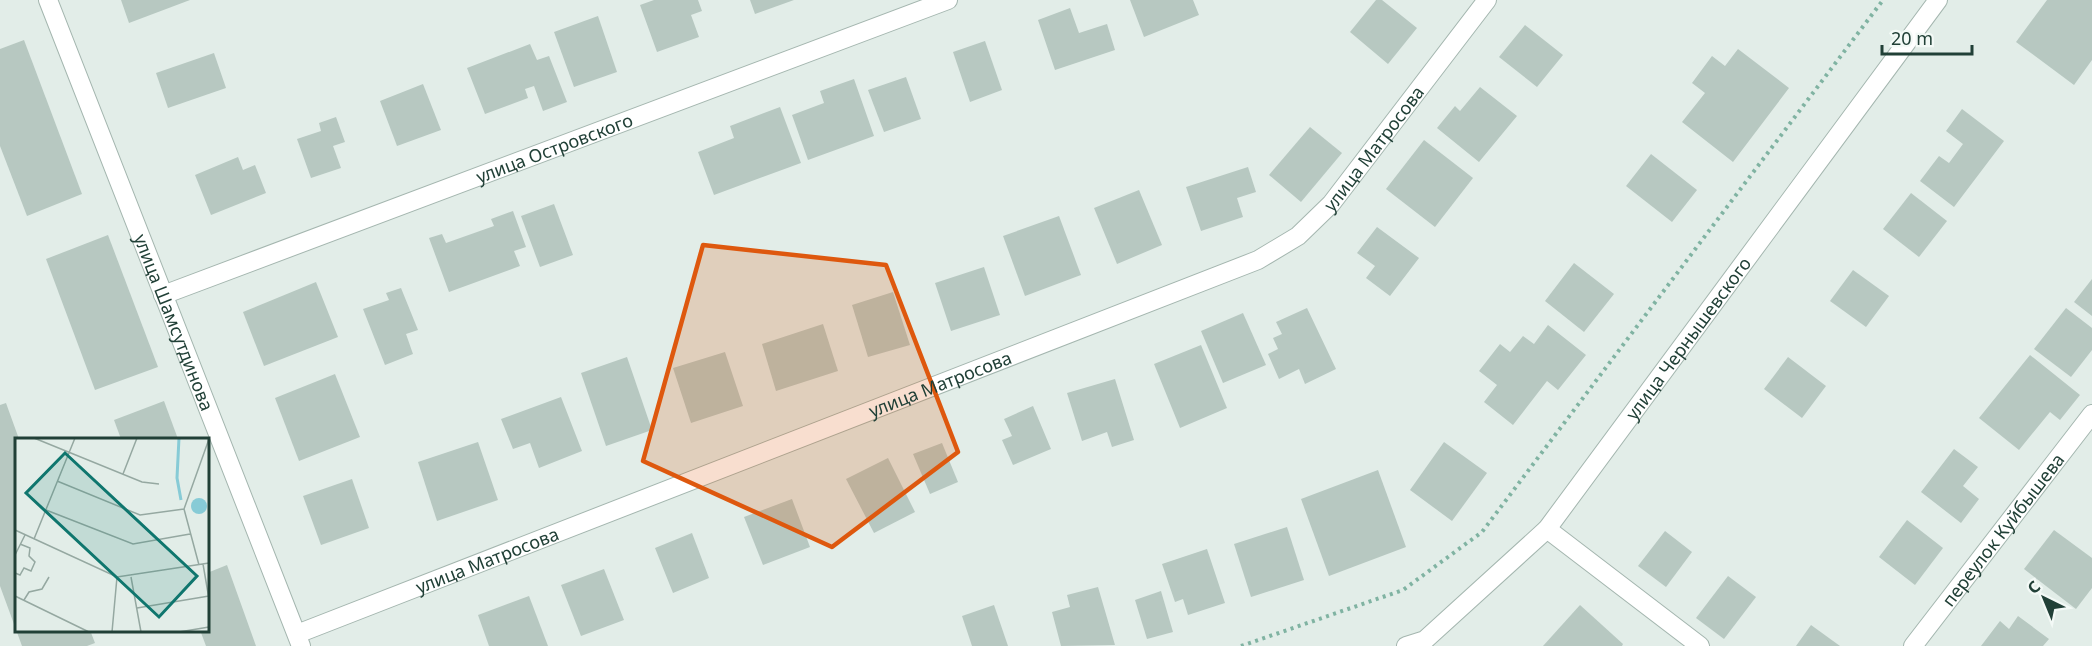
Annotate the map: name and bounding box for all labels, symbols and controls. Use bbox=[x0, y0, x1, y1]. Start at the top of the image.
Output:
scale bar bbox=[1882, 18, 1972, 56]
text: 20 m bbox=[1891, 26, 1933, 50]
street label: улица Матросова bbox=[1319, 81, 1429, 217]
street label: улица Островского bbox=[472, 108, 636, 188]
street label: улица Шамсутдинова bbox=[129, 230, 220, 414]
street label: улица Чернышевского bbox=[1620, 252, 1756, 425]
street label: улица Матросова bbox=[865, 345, 1015, 422]
inset map bbox=[15, 438, 208, 631]
street label: переулок Куйбышева bbox=[1936, 448, 2069, 611]
street label: улица Матросова bbox=[412, 521, 562, 599]
north arrow bbox=[2014, 568, 2074, 628]
text: С bbox=[2022, 575, 2045, 599]

